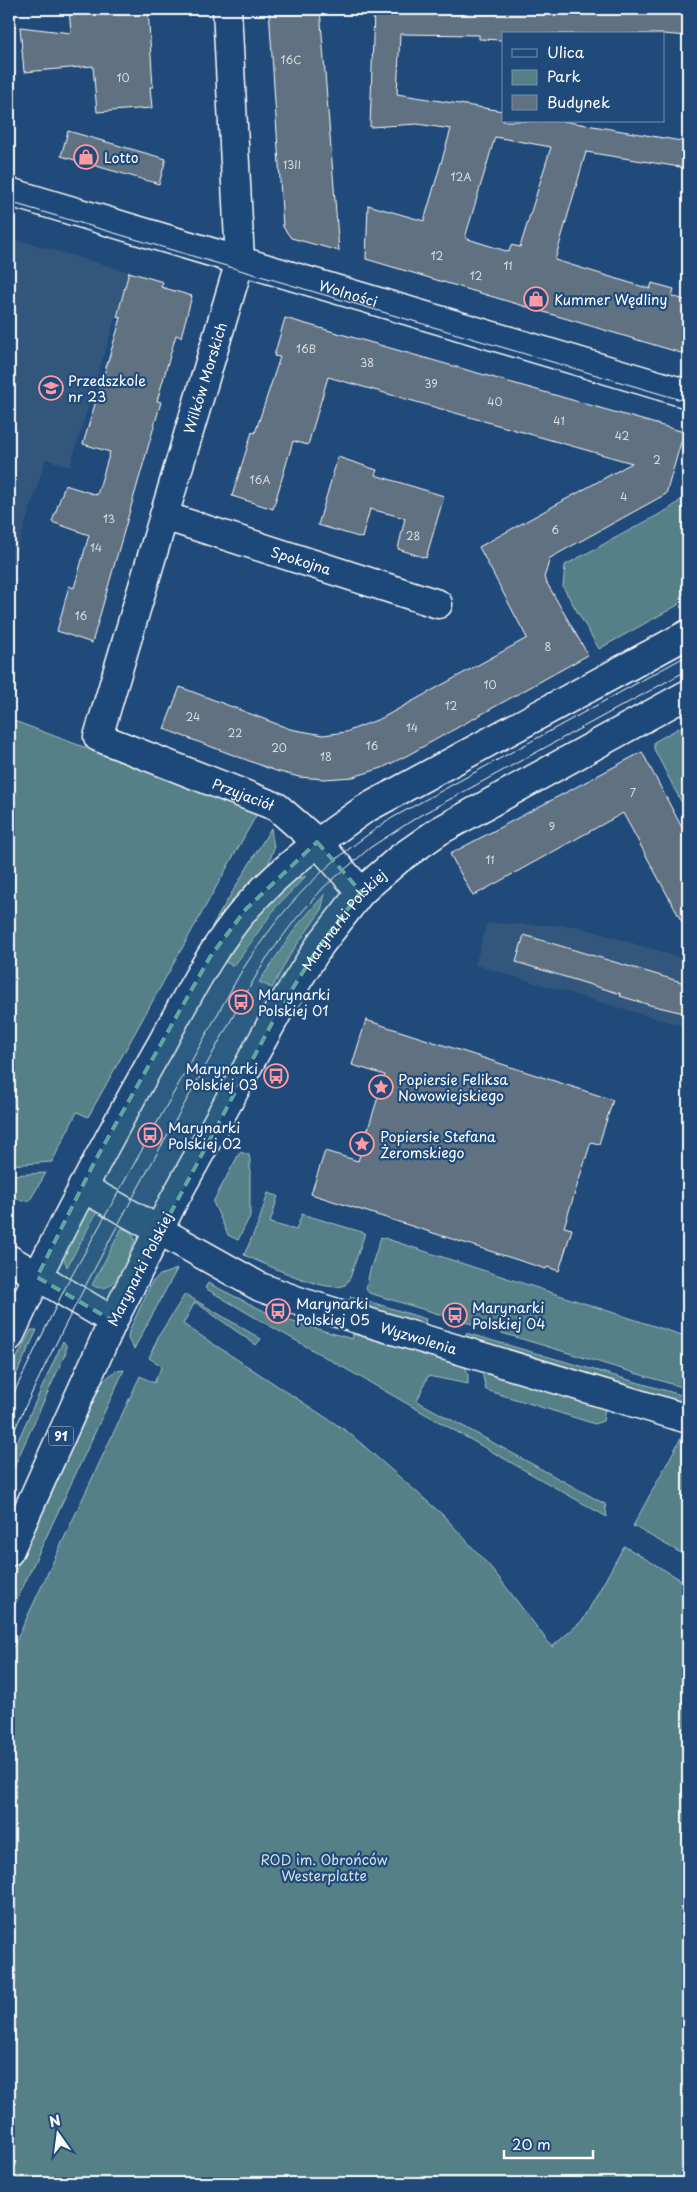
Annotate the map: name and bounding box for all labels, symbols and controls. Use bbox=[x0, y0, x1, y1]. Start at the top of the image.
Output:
legend bbox=[502, 32, 664, 122]
text: Ulica bbox=[547, 40, 585, 63]
house number: 16C bbox=[280, 51, 302, 68]
text: Park bbox=[547, 64, 581, 87]
house number: 10 bbox=[117, 69, 129, 86]
text: Budynek bbox=[547, 90, 610, 113]
shop icon: Lotto bbox=[73, 144, 99, 170]
place label: Lotto bbox=[104, 147, 139, 168]
house number: 13II bbox=[283, 156, 301, 173]
house number: 12A bbox=[450, 168, 472, 185]
house number: 12 bbox=[431, 247, 444, 264]
house number: 11 bbox=[503, 257, 513, 274]
house number: 12 bbox=[470, 267, 483, 284]
street label: Wolności bbox=[316, 274, 380, 312]
shop icon: Kummer Wędliny bbox=[523, 286, 549, 312]
place label: Kummer Wędliny bbox=[554, 289, 668, 310]
street label: Wilków Morskich bbox=[178, 320, 232, 436]
house number: 16B bbox=[296, 340, 316, 357]
house number: 38 bbox=[360, 354, 374, 371]
place label: Przedszkole nr 23 bbox=[68, 370, 146, 407]
school or university icon: Przedszkole nr 23 bbox=[38, 375, 64, 401]
house number: 39 bbox=[424, 375, 438, 392]
house number: 40 bbox=[487, 393, 503, 410]
house number: 41 bbox=[553, 412, 565, 429]
house number: 42 bbox=[615, 427, 630, 444]
house number: 2 bbox=[653, 451, 661, 468]
house number: 16A bbox=[250, 471, 270, 488]
house number: 4 bbox=[620, 488, 628, 505]
house number: 13 bbox=[103, 510, 115, 527]
house number: 6 bbox=[551, 521, 559, 538]
house number: 28 bbox=[406, 527, 420, 544]
house number: 14 bbox=[90, 539, 102, 556]
street label: Spokojna bbox=[268, 541, 334, 580]
house number: 16 bbox=[75, 607, 88, 624]
house number: 8 bbox=[545, 638, 552, 655]
house number: 10 bbox=[484, 676, 496, 693]
house number: 12 bbox=[445, 697, 458, 714]
house number: 24 bbox=[186, 708, 200, 725]
house number: 14 bbox=[406, 719, 418, 736]
house number: 22 bbox=[228, 724, 242, 741]
house number: 16 bbox=[366, 737, 379, 754]
house number: 20 bbox=[271, 739, 287, 756]
house number: 18 bbox=[320, 748, 332, 765]
street label: Przyjaciół bbox=[209, 772, 278, 816]
house number: 7 bbox=[630, 784, 636, 801]
house number: 9 bbox=[549, 818, 555, 835]
house number: 11 bbox=[485, 851, 495, 868]
street label: Marynarki Polskiej bbox=[296, 864, 391, 974]
place label: Marynarki Polskiej 01 bbox=[258, 984, 330, 1021]
bus stop icon: Marynarki Polskiej 01 bbox=[228, 989, 254, 1015]
place label: Marynarki Polskiej 03 bbox=[185, 1058, 258, 1095]
bus stop icon: Marynarki Polskiej 03 bbox=[263, 1063, 289, 1089]
place label: Popiersie Feliksa Nowowiejskiego bbox=[398, 1069, 508, 1106]
place icon: Popiersie Feliksa Nowowiejskiego bbox=[368, 1074, 394, 1100]
place label: Marynarki Polskiej 02 bbox=[168, 1117, 242, 1154]
bus stop icon: Marynarki Polskiej 02 bbox=[137, 1122, 163, 1148]
place label: Popiersie Stefana Żeromskiego bbox=[380, 1126, 496, 1163]
place icon: Popiersie Stefana Żeromskiego bbox=[349, 1131, 375, 1157]
street label: Marynarki Polskiej bbox=[102, 1208, 178, 1330]
place label: Marynarki Polskiej 05 bbox=[296, 1293, 370, 1330]
place label: Marynarki Polskiej 04 bbox=[472, 1297, 546, 1334]
bus stop icon: Marynarki Polskiej 05 bbox=[265, 1298, 291, 1324]
bus stop icon: Marynarki Polskiej 04 bbox=[442, 1302, 468, 1328]
street label: Wyzwolenia bbox=[378, 1316, 460, 1359]
road number: 91 bbox=[48, 1426, 74, 1445]
park label: ROD im. Obrońców Westerplatte bbox=[260, 1849, 388, 1886]
text: N bbox=[47, 2109, 63, 2132]
north arrow bbox=[32, 2110, 82, 2160]
scale bar bbox=[504, 2127, 593, 2159]
text: 20 m bbox=[512, 2132, 551, 2155]

